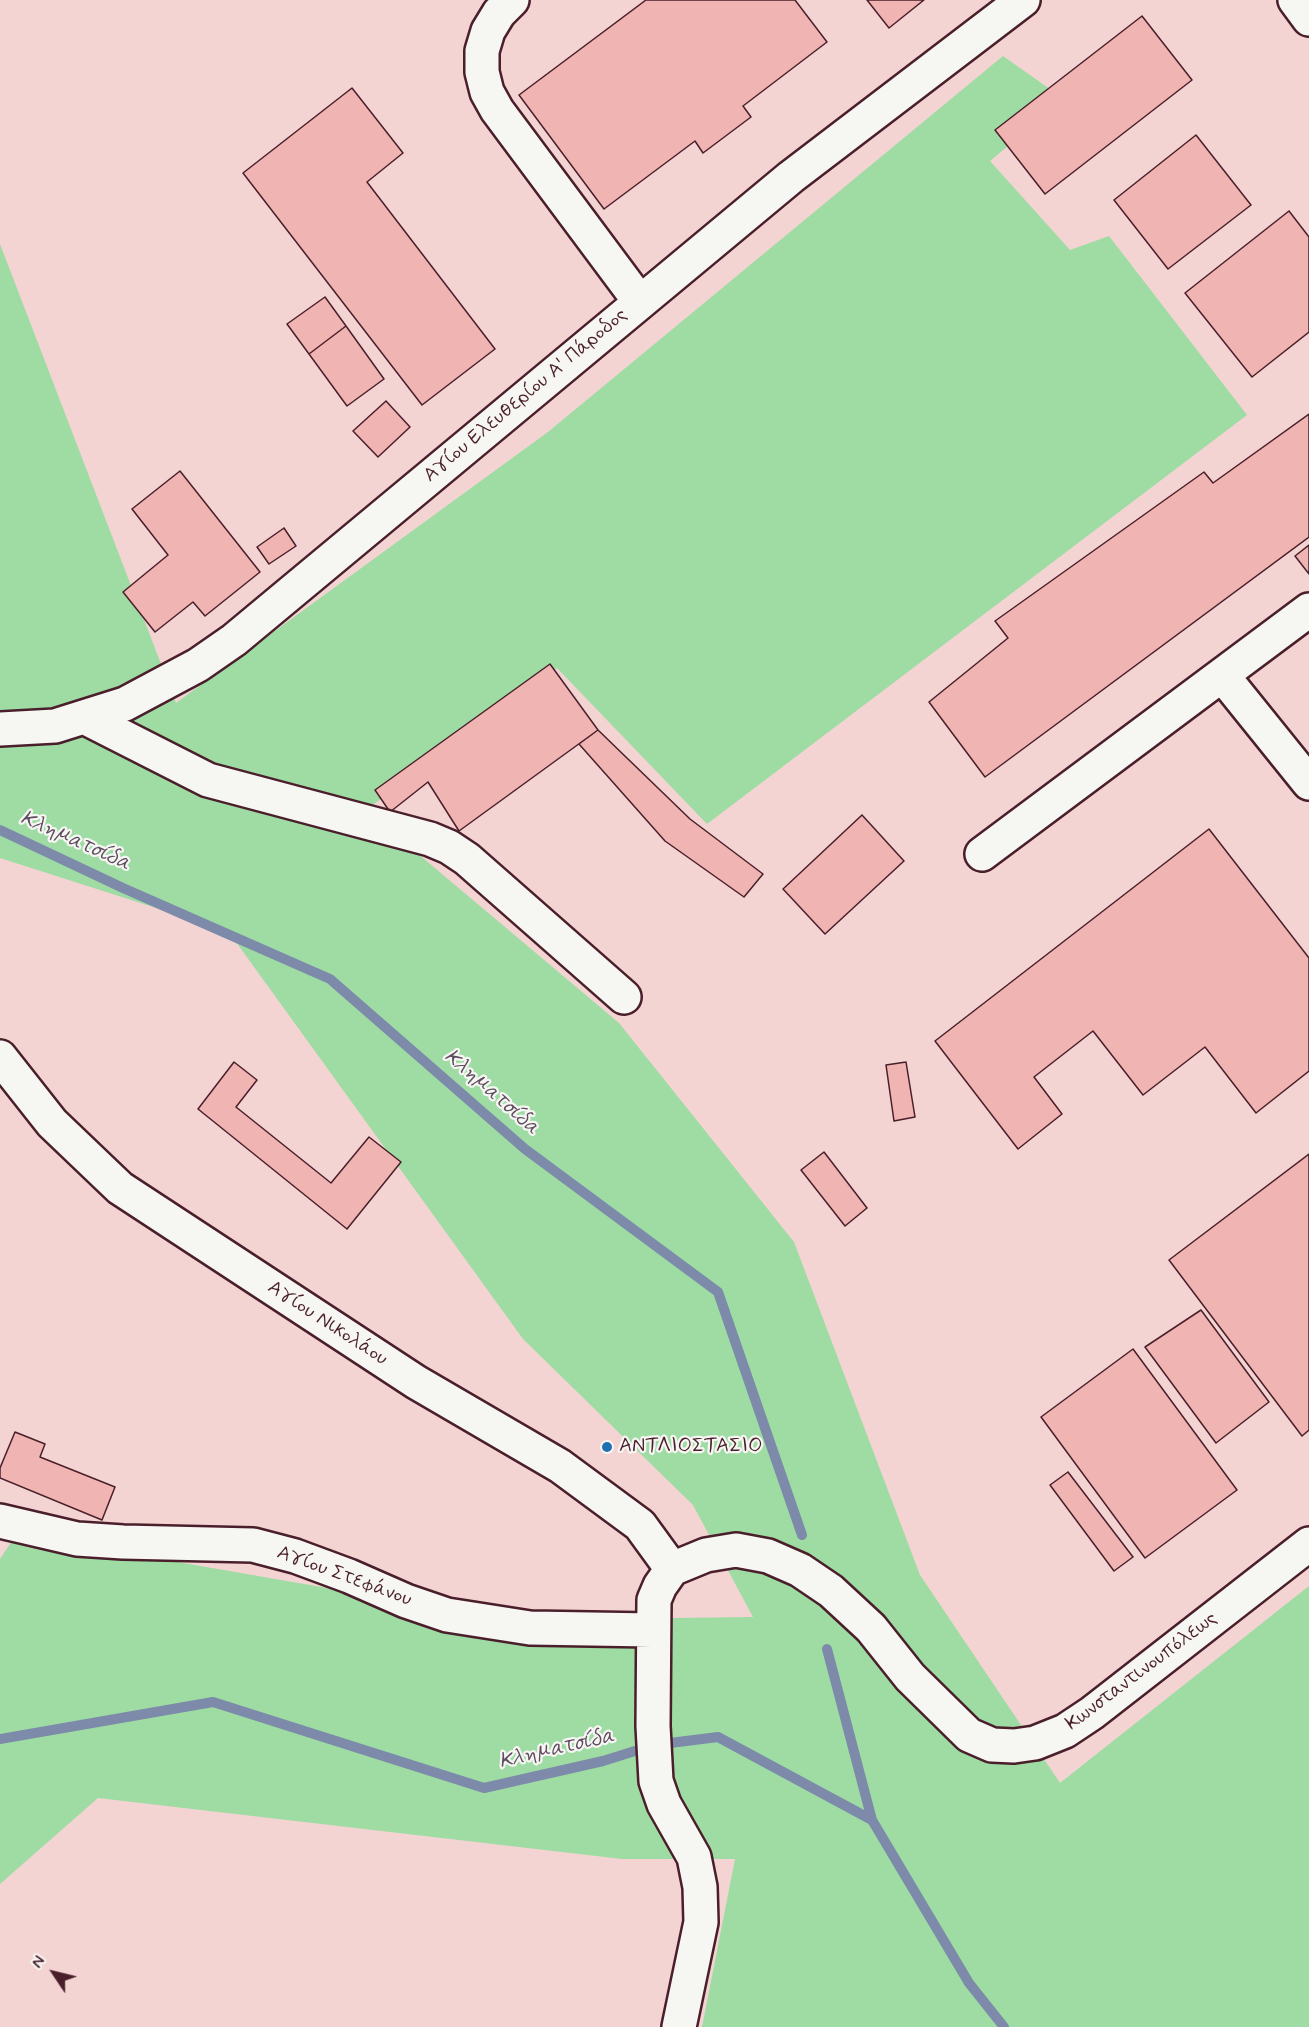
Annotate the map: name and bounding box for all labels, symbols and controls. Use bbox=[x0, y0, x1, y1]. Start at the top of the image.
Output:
street label: Αγίου Ελευθερίου Α' Πάροδος bbox=[419, 304, 633, 488]
water label: Κληματσίδα bbox=[16, 807, 134, 877]
water label: Κληματσίδα bbox=[438, 1045, 544, 1141]
street label: Αγίου Νικολάου bbox=[262, 1276, 392, 1372]
place label: ΑΝΤΛΙΟΣΤΑΣΙΟ bbox=[619, 1435, 763, 1459]
marker: ΑΝΤΛΙΟΣΤΑΣΙΟ bbox=[600, 1440, 614, 1454]
street label: Αγίου Στεφάνου bbox=[273, 1541, 415, 1613]
street label: Κωνσταντινουπόλεως bbox=[1062, 1607, 1222, 1737]
water label: Κληματσίδα bbox=[497, 1724, 617, 1776]
north arrow bbox=[24, 1943, 84, 2003]
text: N bbox=[27, 1952, 51, 1973]

